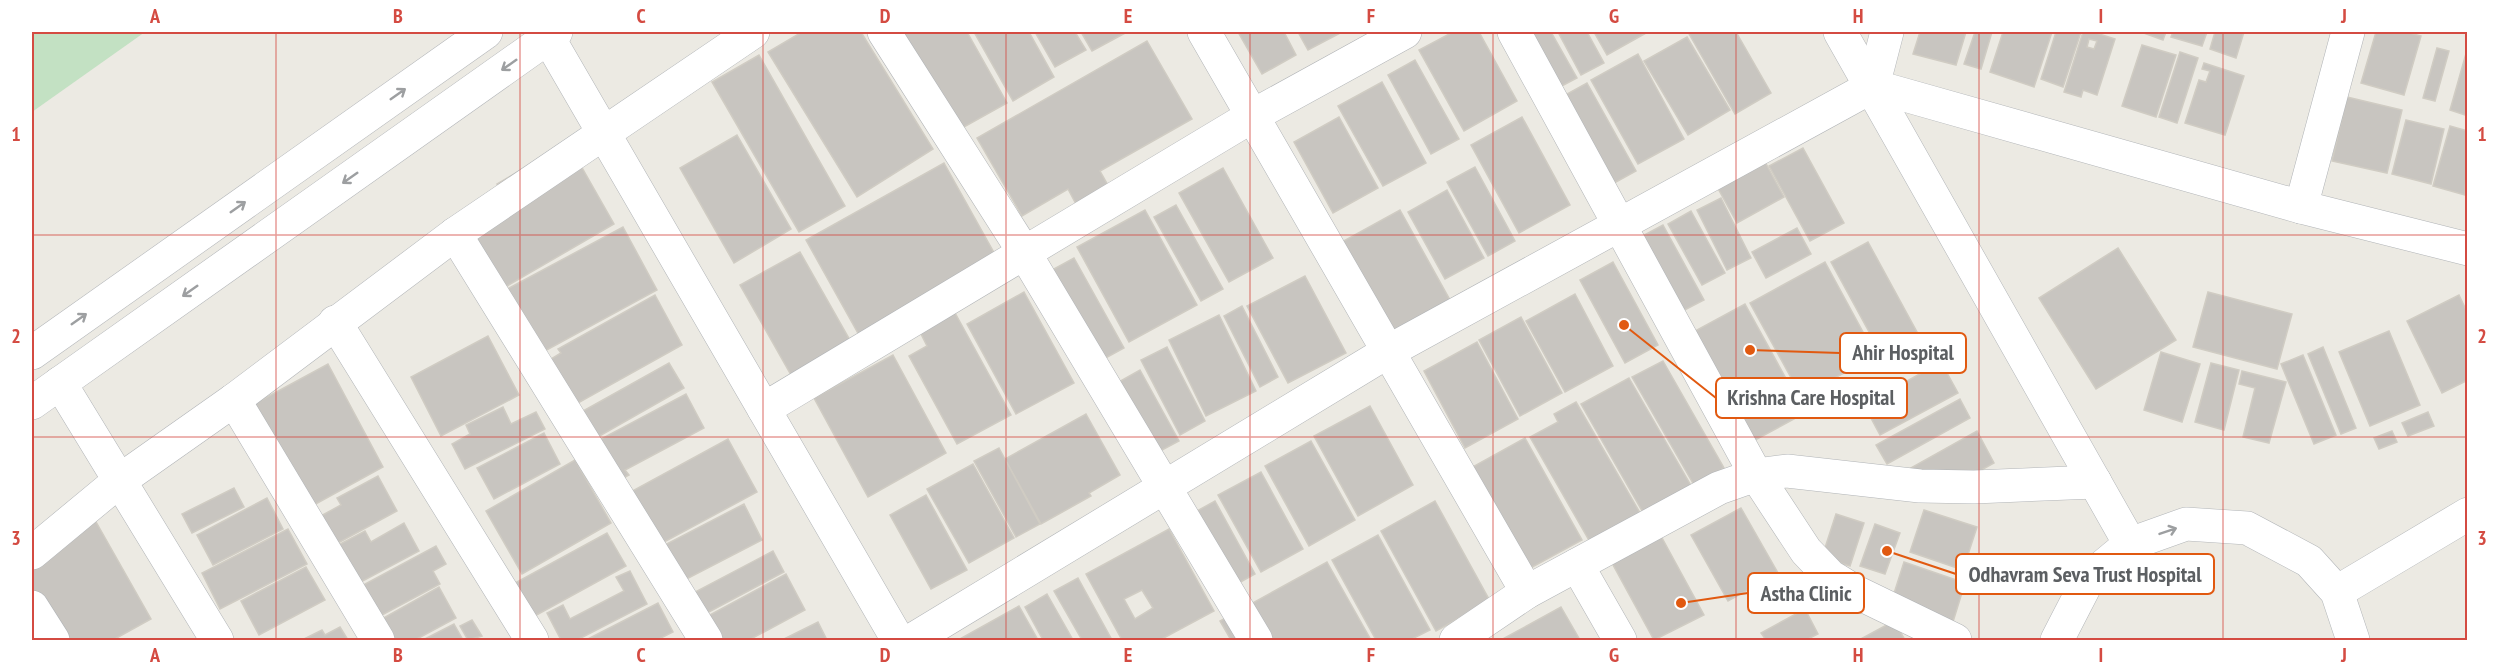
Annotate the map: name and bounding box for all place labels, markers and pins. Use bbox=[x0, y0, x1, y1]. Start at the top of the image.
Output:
callout: Ahir Hospital bbox=[1840, 333, 1966, 373]
callout: Krishna Care Hospital bbox=[1716, 378, 1907, 418]
callout: Odhavram Seva Trust Hospital bbox=[1956, 554, 2214, 594]
callout: Astha Clinic bbox=[1748, 573, 1864, 613]

